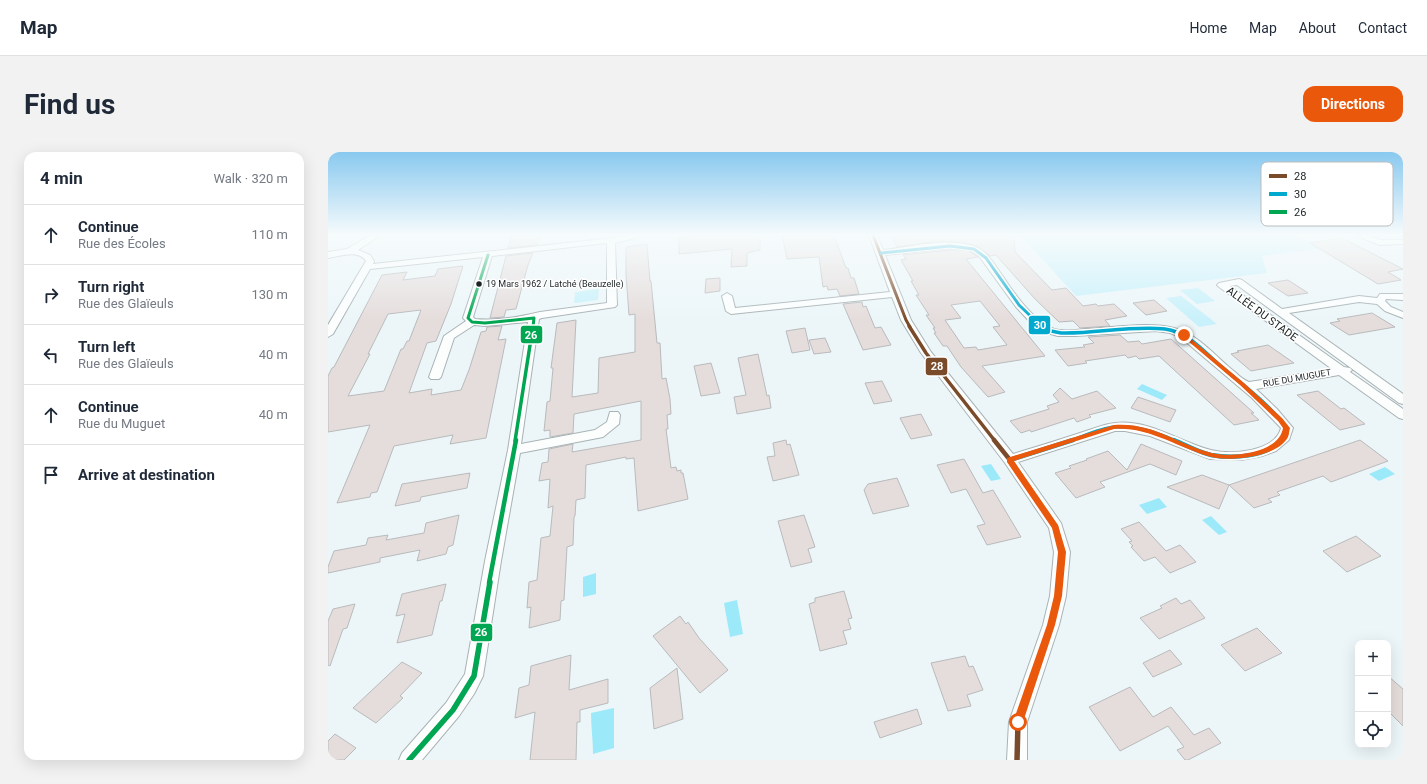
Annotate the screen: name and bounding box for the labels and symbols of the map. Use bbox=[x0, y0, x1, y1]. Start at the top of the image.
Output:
legend bbox=[1261, 162, 1393, 226]
text: 28 bbox=[1294, 170, 1306, 183]
text: 30 bbox=[1294, 188, 1306, 201]
text: 26 bbox=[1294, 206, 1306, 219]
marker: 19 Mars 1962 / Latché (Beauzelle) bbox=[474, 279, 484, 289]
place label: 19 Mars 1962 / Latché (Beauzelle) bbox=[486, 279, 624, 290]
street label: ALLÉE DU STADE bbox=[1224, 284, 1300, 344]
line badge: 30 bbox=[1028, 315, 1051, 335]
text: 30 bbox=[1034, 319, 1046, 332]
line badge: 26 bbox=[520, 325, 543, 344]
route end bbox=[1175, 326, 1193, 344]
text: 26 bbox=[525, 329, 537, 342]
line badge: 28 bbox=[925, 357, 948, 376]
text: 28 bbox=[931, 360, 943, 373]
street label: RUE DU MUGUET bbox=[1262, 367, 1332, 389]
line badge: 26 bbox=[470, 623, 493, 642]
text: 26 bbox=[475, 626, 487, 639]
route start bbox=[1009, 713, 1027, 731]

